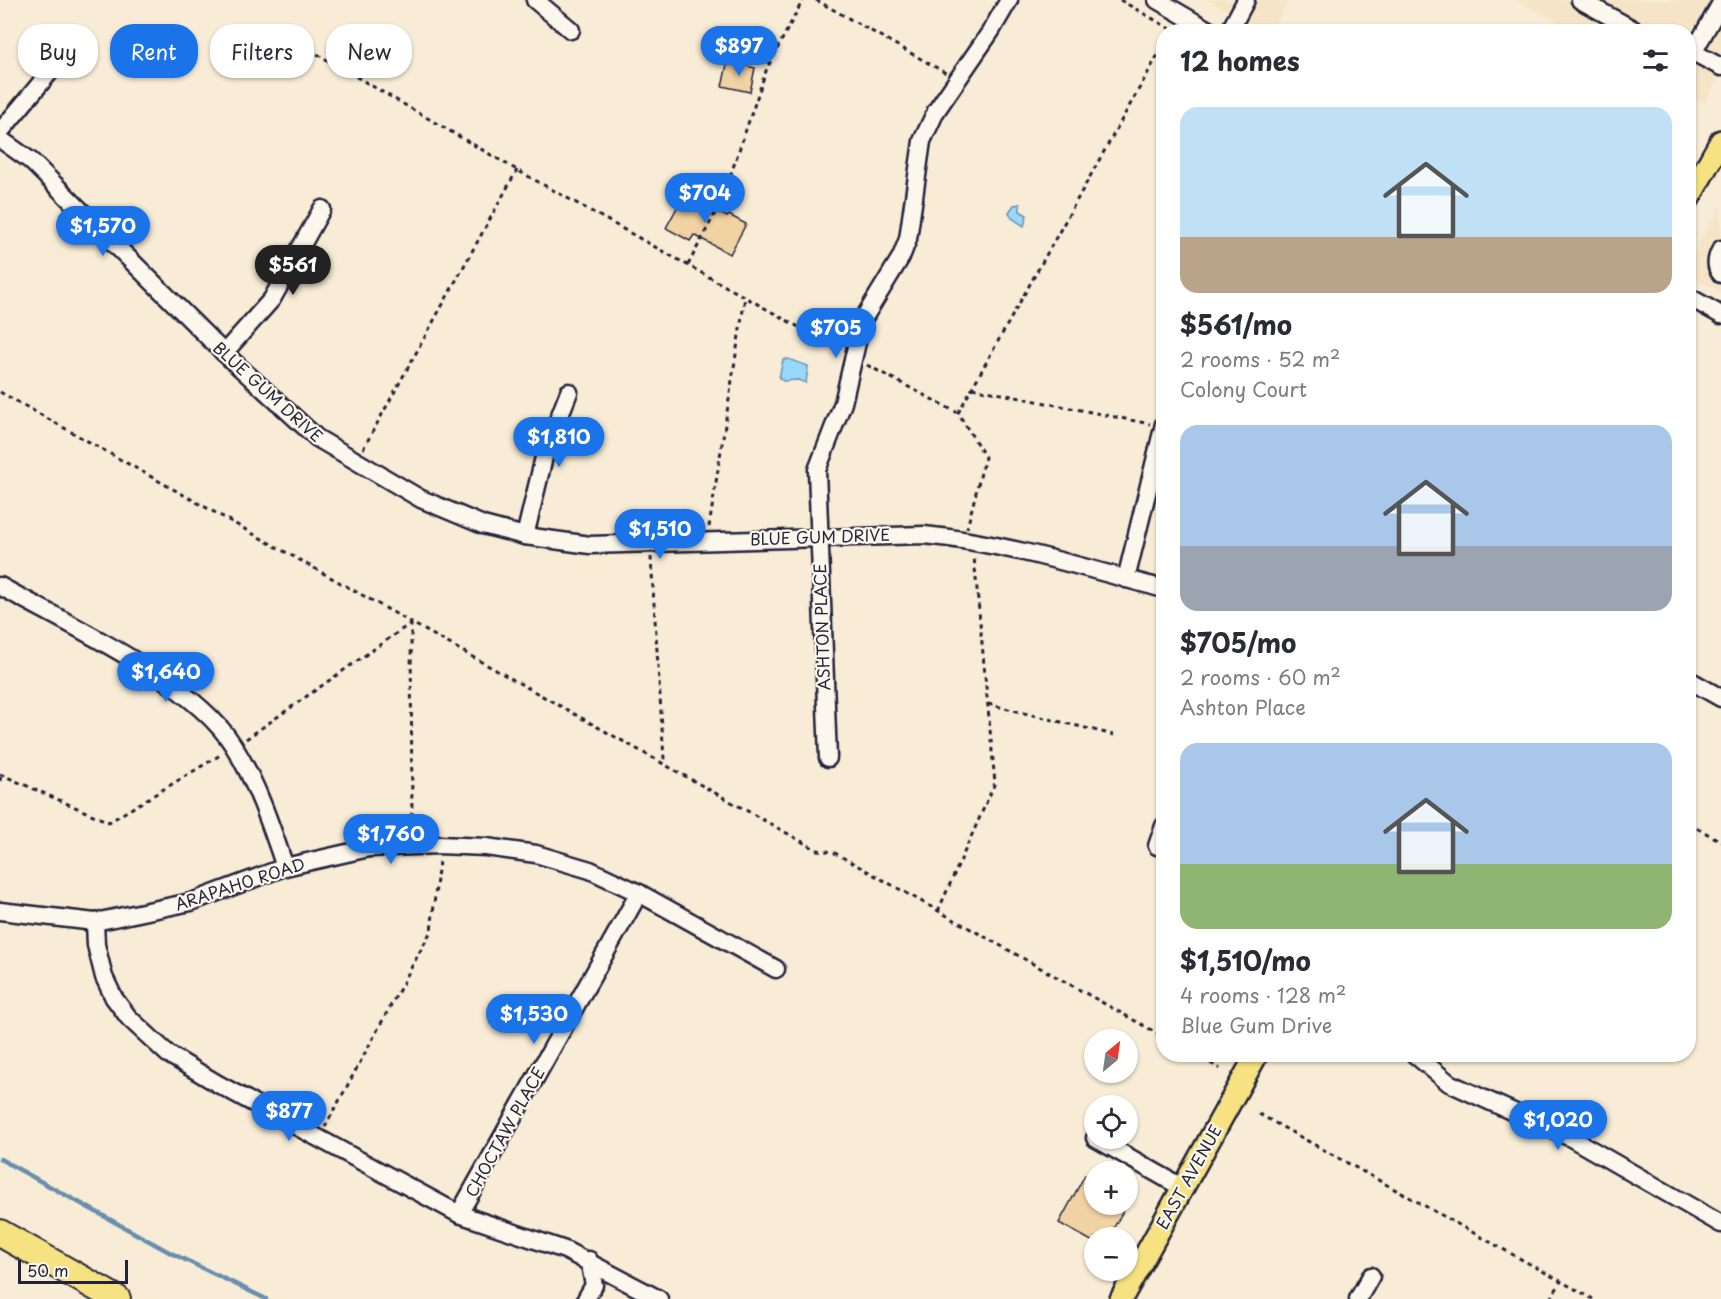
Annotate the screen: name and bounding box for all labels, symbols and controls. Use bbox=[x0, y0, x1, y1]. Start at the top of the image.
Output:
chip: Buy bbox=[18, 24, 98, 78]
chip: Rent bbox=[110, 24, 198, 78]
chip: Filters bbox=[210, 24, 314, 78]
chip: New bbox=[326, 24, 412, 78]
pin: $897 bbox=[703, 26, 775, 77]
text: $897 bbox=[715, 30, 763, 60]
text: 12 homes bbox=[1180, 41, 1300, 80]
icon: filters bbox=[1639, 44, 1672, 77]
icon: home bbox=[1372, 146, 1480, 254]
pin: $704 bbox=[669, 173, 741, 224]
text: $704 bbox=[679, 177, 731, 207]
pin: $1,570 bbox=[54, 206, 152, 257]
text: $1,570 bbox=[70, 210, 136, 240]
pin: $561 bbox=[257, 245, 329, 296]
text: $561 bbox=[269, 249, 317, 279]
text: $561/mo bbox=[1180, 305, 1292, 344]
pin: $705 bbox=[800, 308, 872, 359]
text: $705 bbox=[810, 312, 862, 342]
street label: BLUE GUM DRIVE bbox=[209, 335, 329, 447]
text: 2 rooms · 52 m² bbox=[1180, 344, 1340, 374]
text: Colony Court bbox=[1180, 374, 1307, 404]
pin: $1,810 bbox=[510, 417, 608, 468]
text: $1,810 bbox=[527, 421, 591, 451]
icon: home bbox=[1372, 464, 1480, 572]
pin: $1,510 bbox=[611, 509, 709, 560]
text: $1,510 bbox=[629, 513, 692, 543]
street label: BLUE GUM DRIVE bbox=[749, 522, 890, 550]
street label: ASHTON PLACE bbox=[807, 563, 835, 691]
text: $705/mo bbox=[1180, 623, 1296, 662]
pin: $1,640 bbox=[117, 652, 215, 703]
text: $1,640 bbox=[131, 656, 201, 686]
text: 2 rooms · 60 m² bbox=[1180, 662, 1341, 692]
text: Ashton Place bbox=[1180, 692, 1306, 722]
icon: home bbox=[1372, 782, 1480, 890]
pin: $1,760 bbox=[342, 814, 440, 865]
text: $1,760 bbox=[357, 818, 425, 848]
street label: ARAPAHO ROAD bbox=[172, 851, 308, 915]
text: $1,510/mo bbox=[1180, 941, 1311, 980]
text: 4 rooms · 128 m² bbox=[1180, 980, 1346, 1010]
pin: $1,530 bbox=[485, 994, 583, 1045]
text: $1,530 bbox=[500, 998, 568, 1028]
text: Blue Gum Drive bbox=[1180, 1010, 1332, 1040]
north arrow bbox=[1084, 1029, 1138, 1083]
map controls bbox=[1084, 1029, 1138, 1281]
street label: CHOCTAW PLACE bbox=[458, 1062, 550, 1201]
pin: $877 bbox=[253, 1091, 325, 1142]
text: $877 bbox=[265, 1095, 313, 1125]
button: locate bbox=[1084, 1095, 1138, 1149]
pin: $1,020 bbox=[1509, 1100, 1607, 1151]
text: $1,020 bbox=[1523, 1104, 1593, 1134]
street label: EAST AVENUE bbox=[1149, 1120, 1227, 1233]
button: + bbox=[1084, 1161, 1138, 1215]
button: − bbox=[1084, 1227, 1138, 1281]
scale bar bbox=[18, 1257, 128, 1284]
text: 50 m bbox=[27, 1258, 68, 1282]

